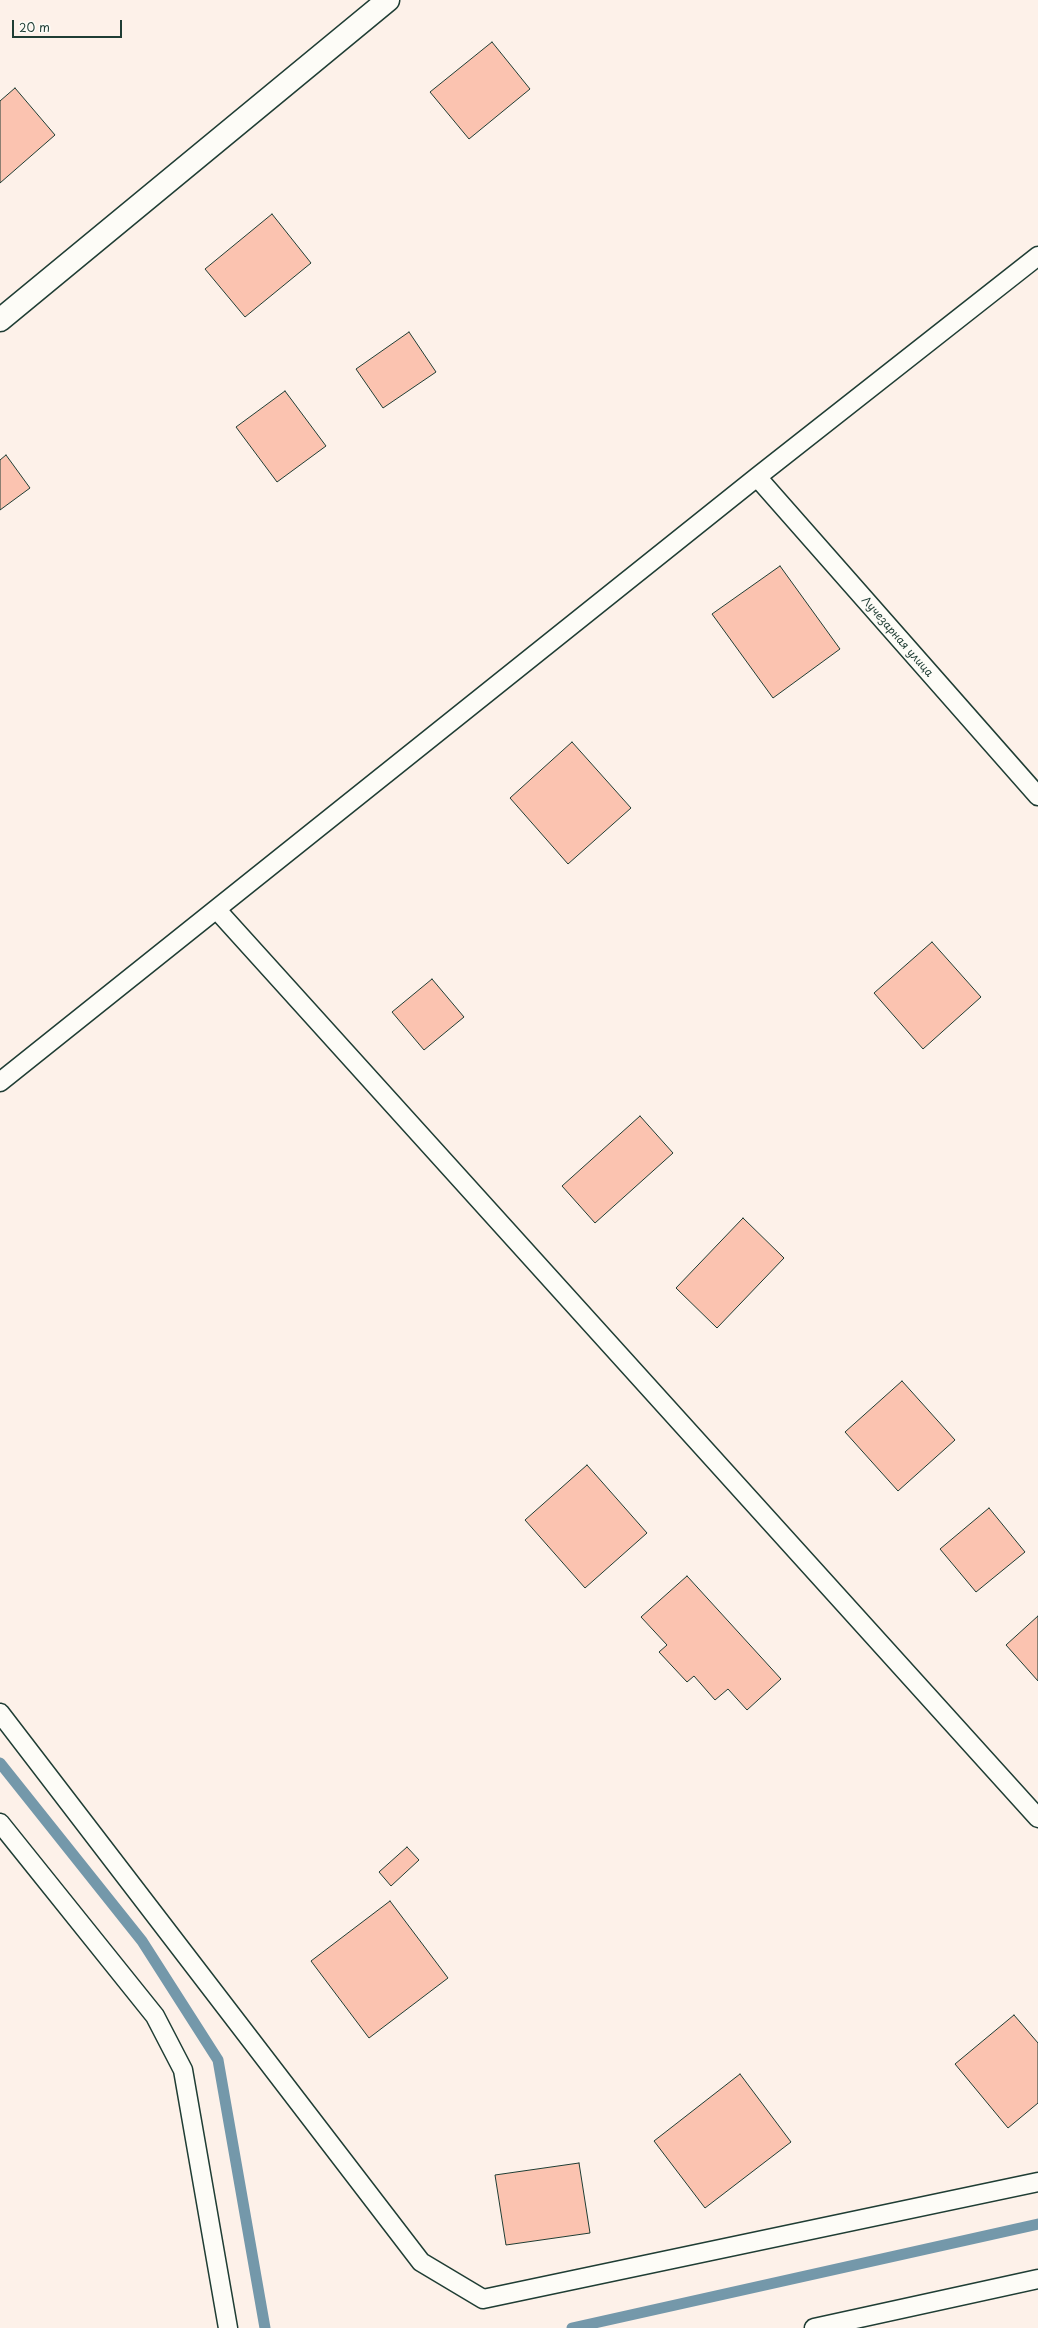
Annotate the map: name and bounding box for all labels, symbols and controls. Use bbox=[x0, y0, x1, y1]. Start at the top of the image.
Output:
scale bar bbox=[14, 12, 124, 38]
text: 20 m bbox=[19, 18, 50, 36]
street label: Лучезарная улица bbox=[859, 594, 935, 680]

